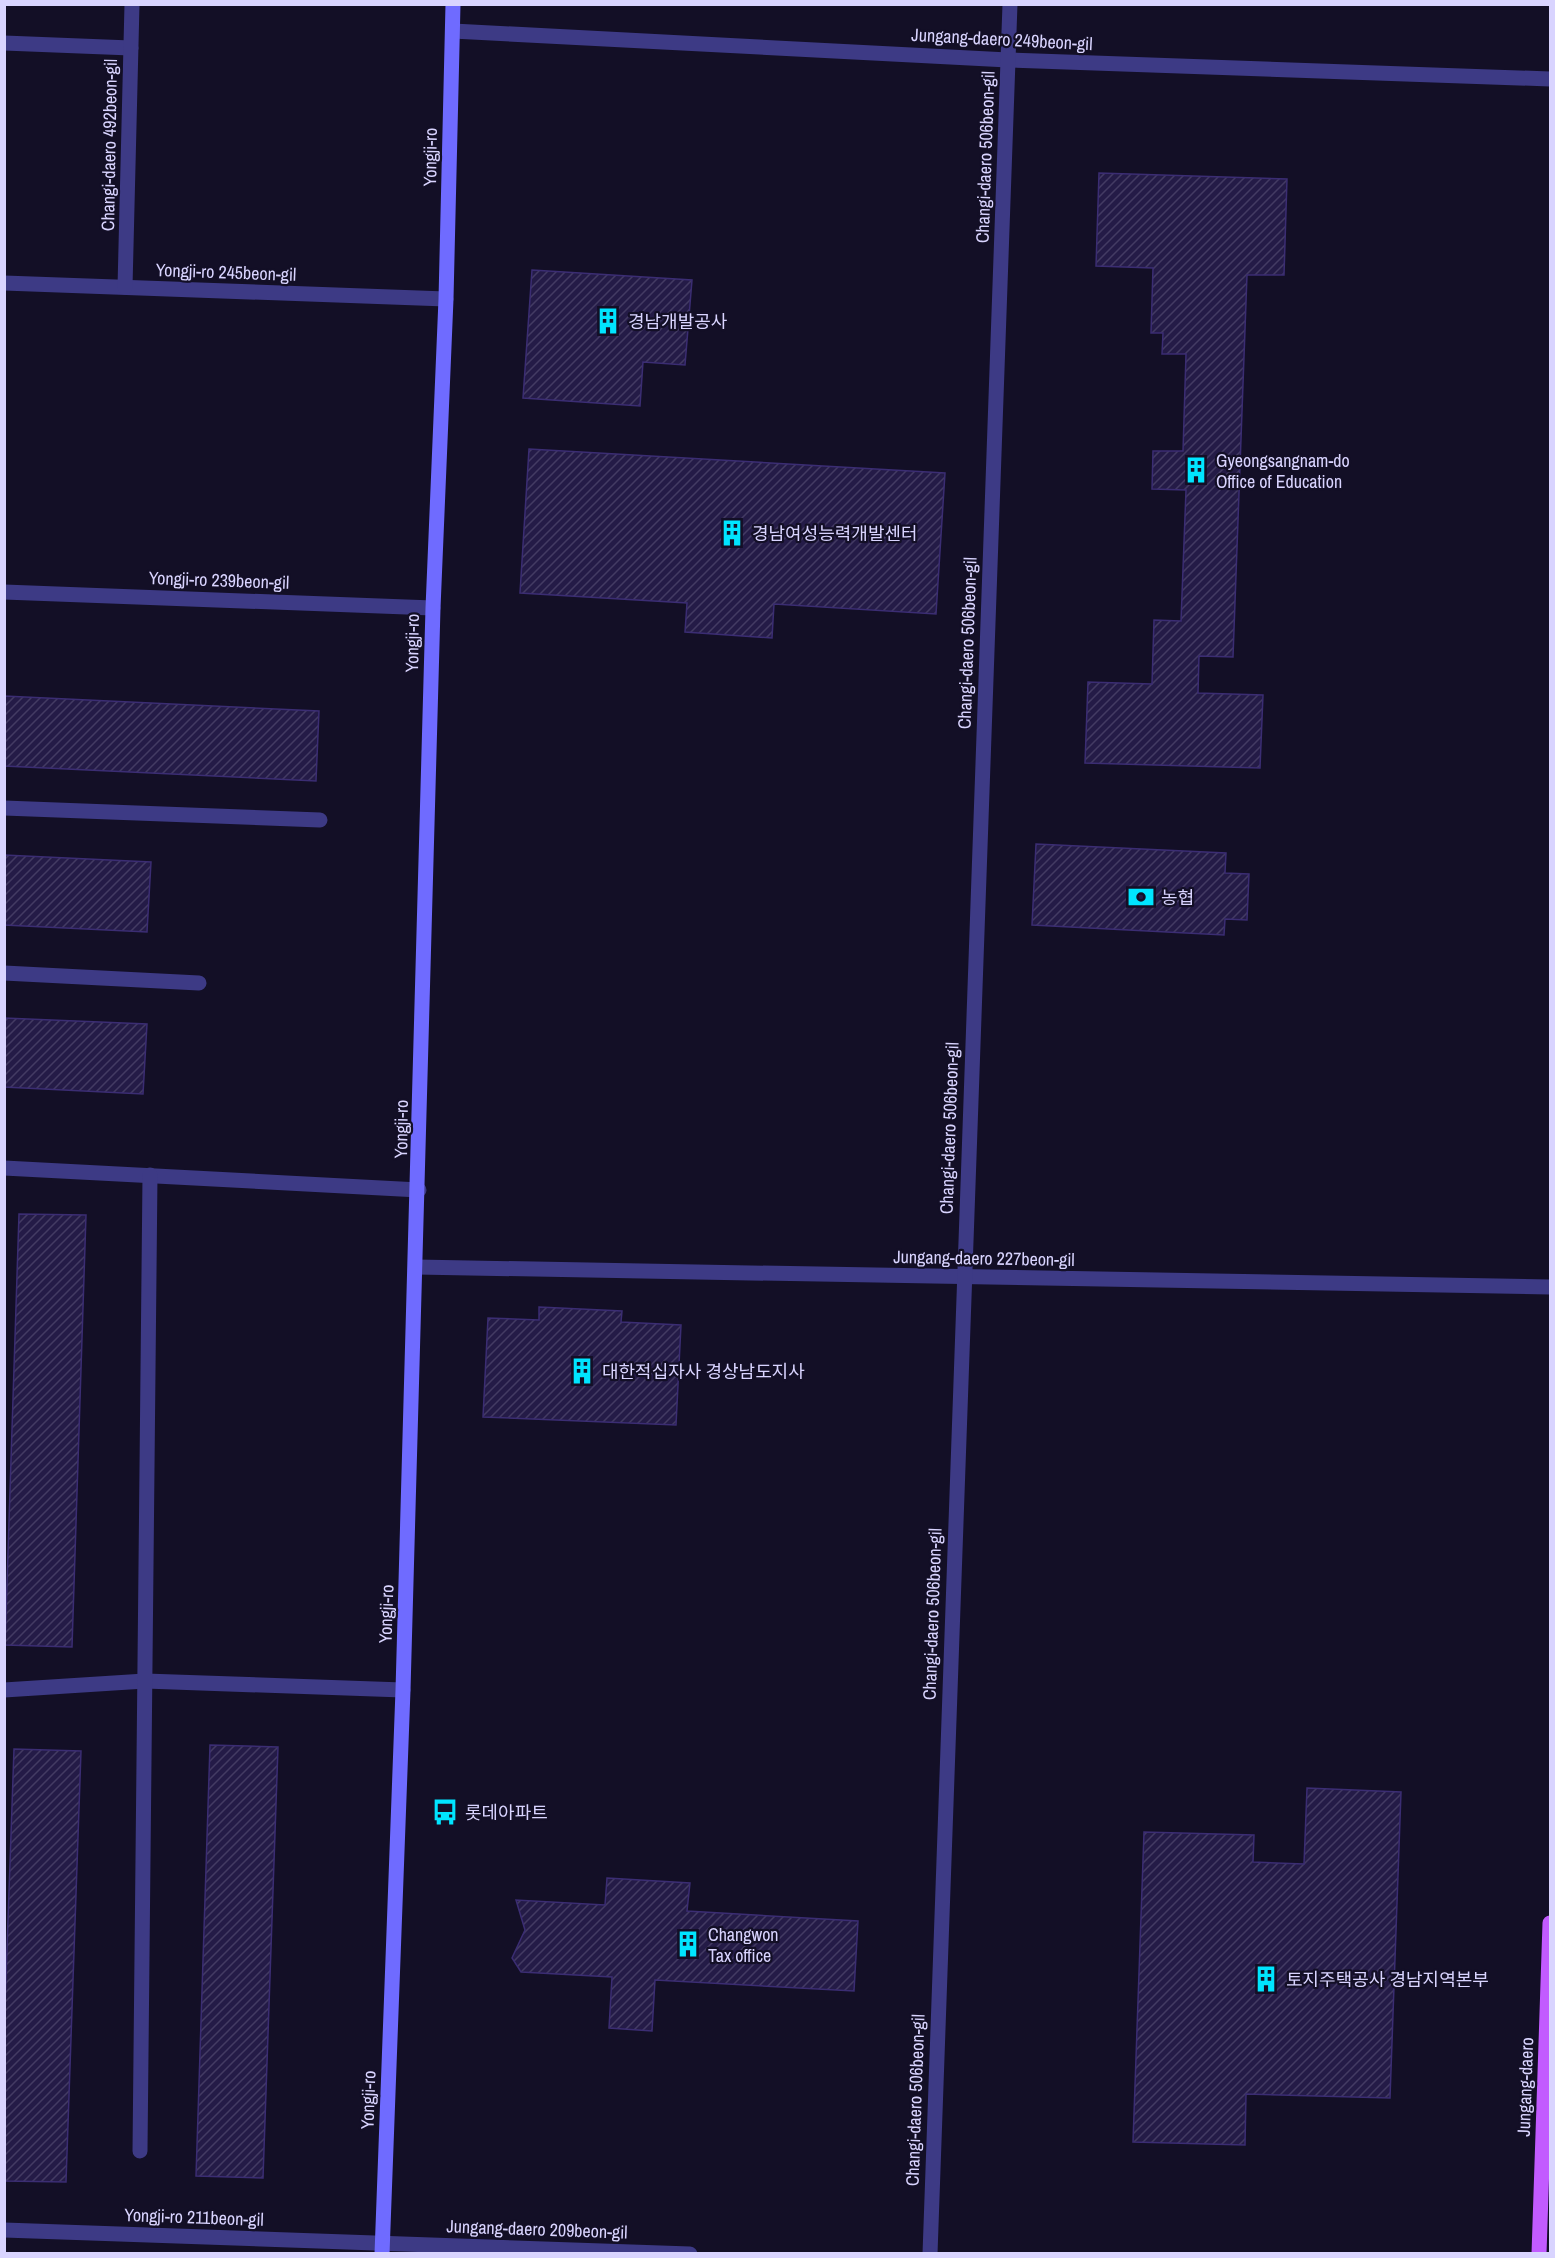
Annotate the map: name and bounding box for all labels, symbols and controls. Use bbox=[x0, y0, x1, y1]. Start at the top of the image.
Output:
street label: Jungang-daero 249beon-gil bbox=[911, 22, 1093, 56]
street label: Changi-daero 492beon-gil bbox=[95, 59, 123, 231]
street label: Changi-daero 506beon-gil bbox=[970, 70, 1000, 244]
street label: Yongji-ro bbox=[417, 127, 443, 187]
street label: Yongji-ro 245beon-gil bbox=[155, 257, 297, 287]
building icon: 경남개발공사 bbox=[593, 306, 623, 336]
place label: 경남개발공사 bbox=[628, 309, 728, 334]
place label: Gyeongsangnam-do Office of Education bbox=[1216, 448, 1350, 494]
building icon: Gyeongsangnam-do Office of Education bbox=[1181, 455, 1211, 485]
building icon: 경남여성능력개발센터 bbox=[717, 518, 747, 548]
place label: 경남여성능력개발센터 bbox=[752, 521, 918, 546]
street label: Changi-daero 506beon-gil bbox=[952, 556, 982, 730]
street label: Yongji-ro 239beon-gil bbox=[148, 565, 290, 595]
street label: Yongji-ro bbox=[399, 613, 425, 673]
bank icon: 농협 bbox=[1126, 882, 1156, 912]
place label: 농협 bbox=[1161, 885, 1194, 910]
street label: Changi-daero 506beon-gil bbox=[934, 1041, 964, 1215]
street label: Yongji-ro bbox=[388, 1099, 414, 1159]
street label: Jungang-daero 227beon-gil bbox=[893, 1244, 1075, 1272]
building icon: 대한적십자사 경상남도지사 bbox=[567, 1356, 597, 1386]
place label: 대한적십자사 경상남도지사 bbox=[602, 1359, 805, 1384]
street label: Changi-daero 506beon-gil bbox=[917, 1527, 947, 1701]
street label: Yongji-ro bbox=[372, 1584, 400, 1644]
bus stop icon: 롯데아파트 bbox=[430, 1797, 460, 1827]
place label: 롯데아파트 bbox=[465, 1800, 548, 1825]
place label: Changwon Tax office bbox=[708, 1922, 779, 1968]
building icon: Changwon Tax office bbox=[673, 1929, 703, 1959]
building icon: 토지주택공사 경남지역본부 bbox=[1251, 1964, 1281, 1994]
place label: 토지주택공사 경남지역본부 bbox=[1286, 1967, 1489, 1992]
street label: Changi-daero 506beon-gil bbox=[900, 2013, 930, 2187]
street label: Jungang-daero bbox=[1511, 2037, 1539, 2137]
street label: Yongji-ro bbox=[354, 2070, 382, 2130]
street label: Yongji-ro 211beon-gil bbox=[124, 2202, 264, 2232]
street label: Jungang-daero 209beon-gil bbox=[446, 2213, 628, 2245]

